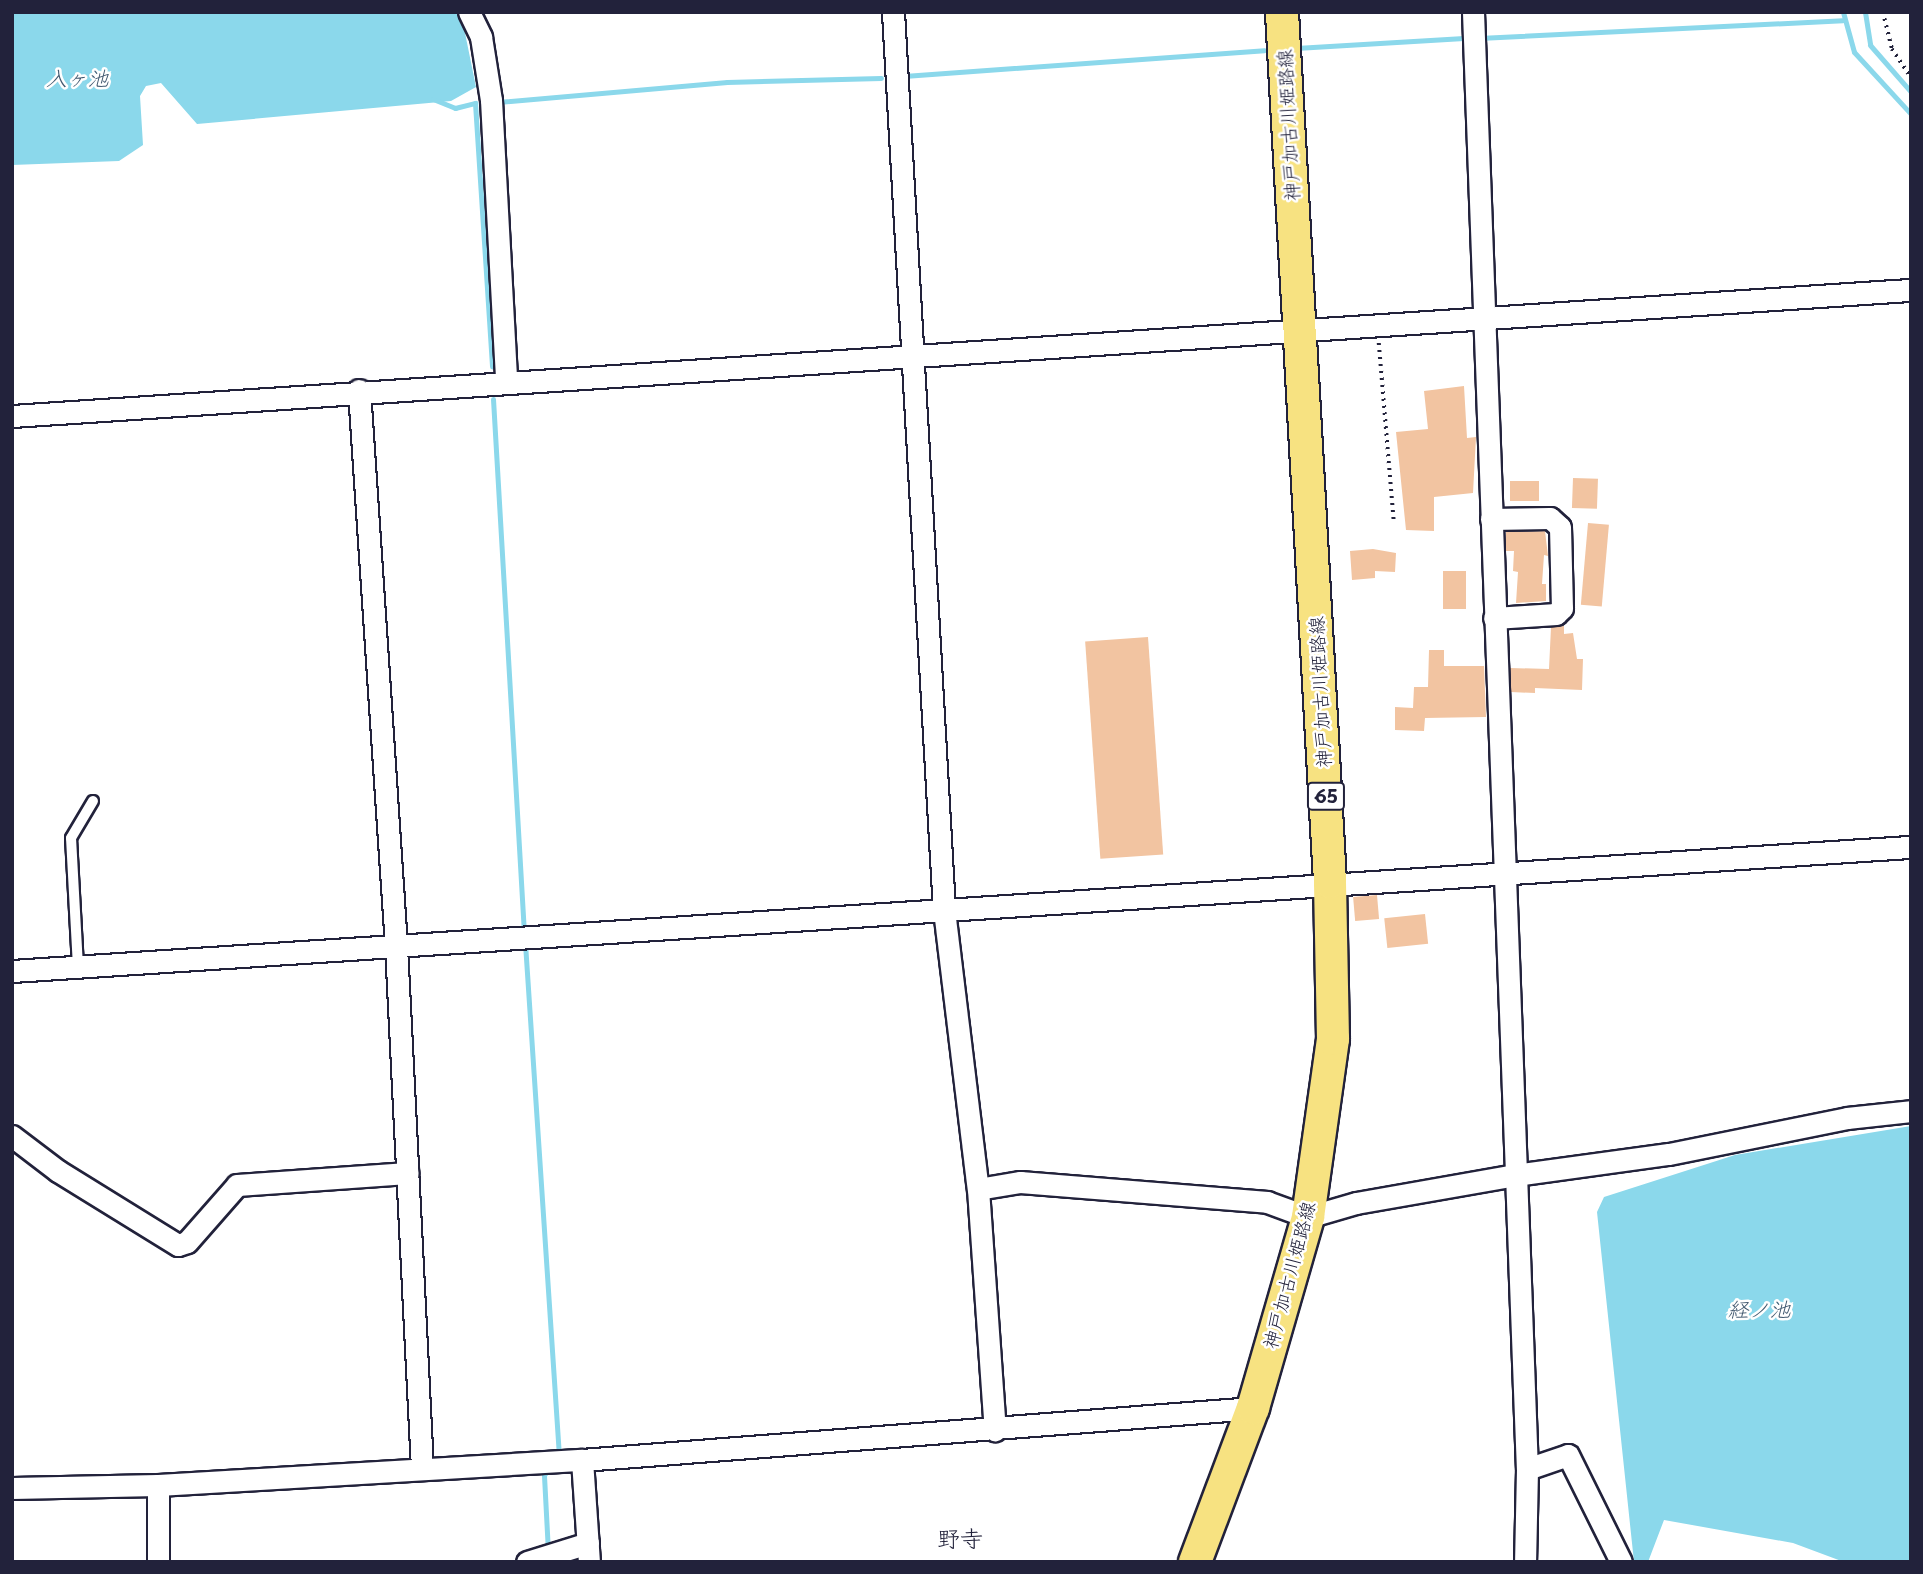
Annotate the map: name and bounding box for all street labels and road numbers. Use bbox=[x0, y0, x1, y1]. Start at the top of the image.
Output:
street label: 神戸加古川姫路線 bbox=[1273, 49, 1303, 201]
street label: 神戸加古川姫路線 bbox=[1305, 616, 1335, 768]
road number: 65 bbox=[1307, 782, 1345, 810]
street label: 神戸加古川姫路線 bbox=[1258, 1199, 1320, 1351]

